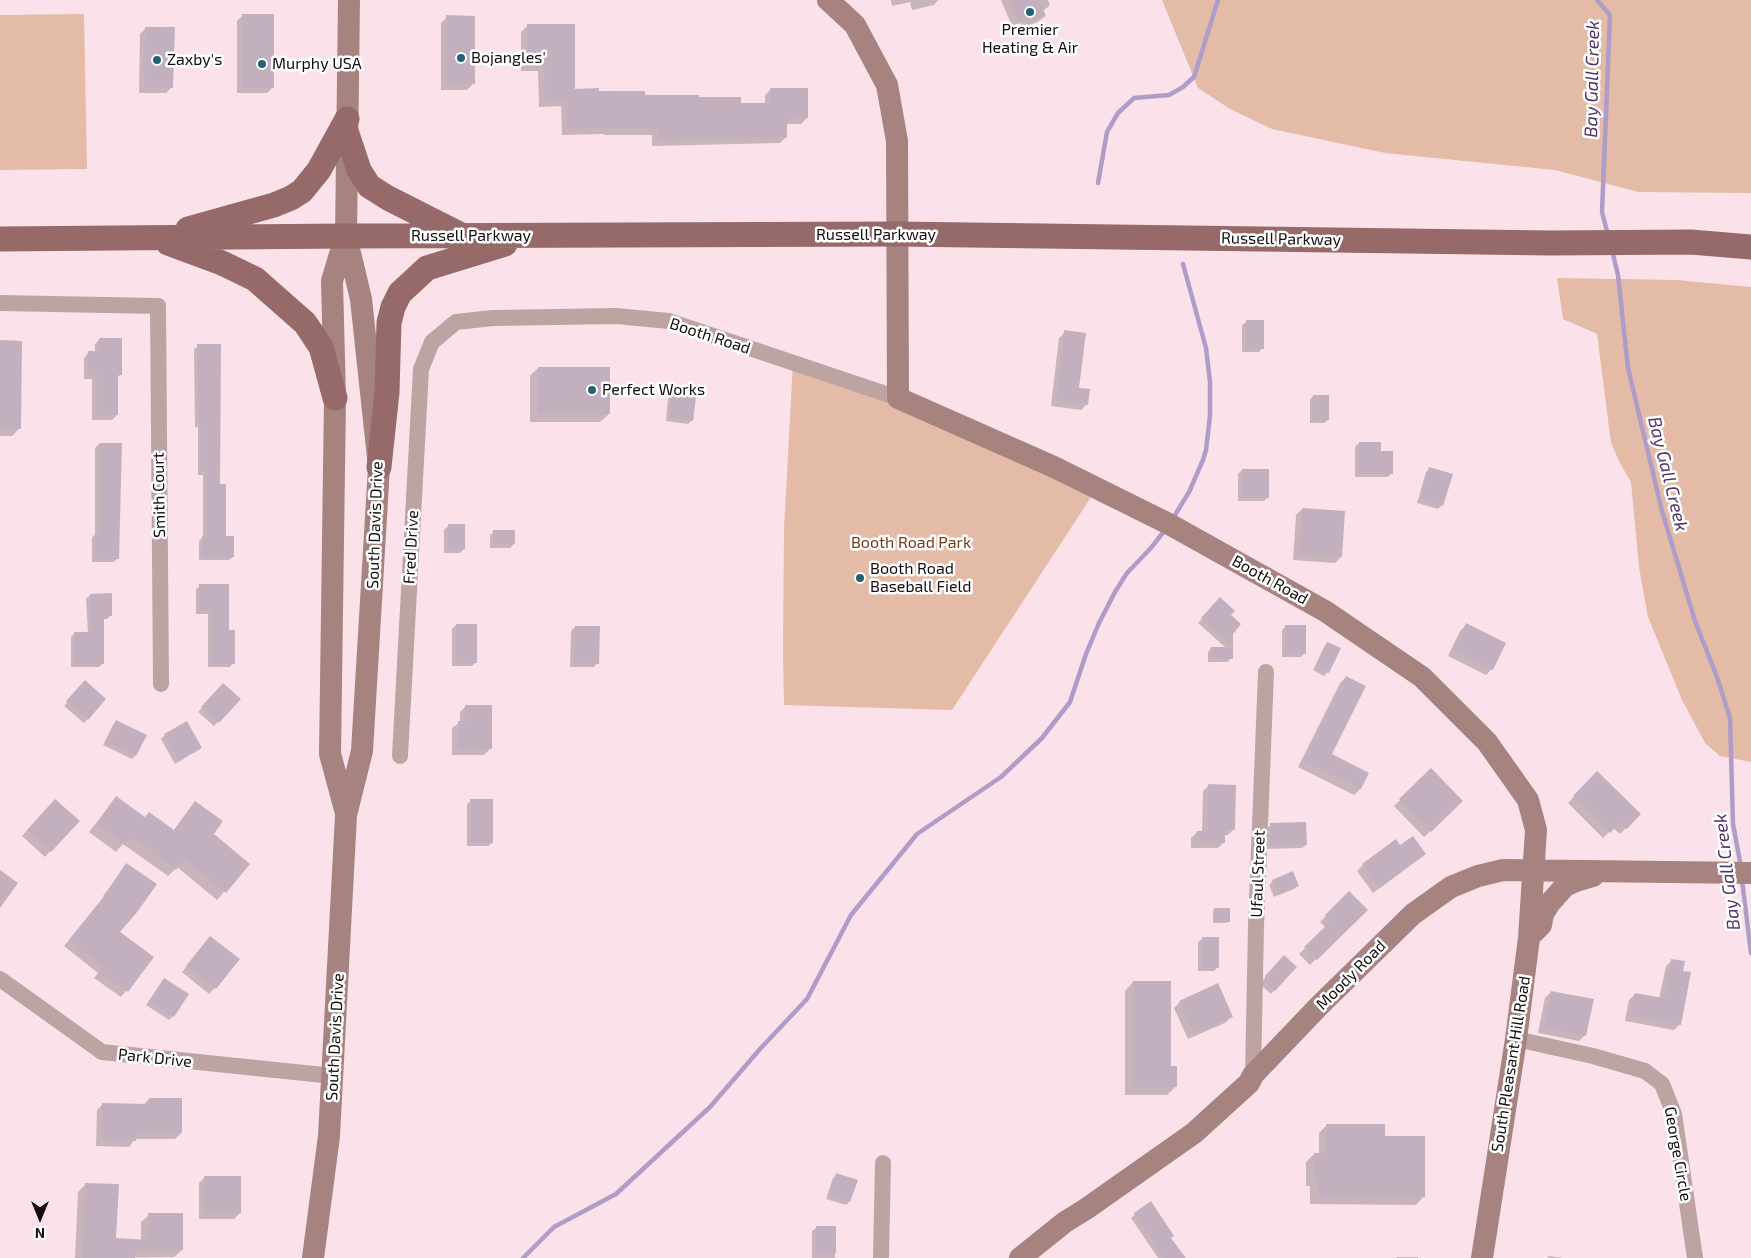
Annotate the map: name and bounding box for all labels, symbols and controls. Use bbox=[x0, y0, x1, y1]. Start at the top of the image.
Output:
marker: Premier Heating & Air bbox=[1024, 6, 1036, 18]
place label: Premier Heating & Air bbox=[982, 20, 1078, 58]
water label: Bay Gall Creek bbox=[1580, 20, 1604, 138]
place label: Bojangles' bbox=[471, 48, 546, 68]
place label: Zaxby's bbox=[167, 50, 222, 70]
marker: Bojangles' bbox=[455, 52, 467, 64]
marker: Zaxby's bbox=[151, 54, 163, 66]
place label: Murphy USA bbox=[272, 54, 362, 74]
marker: Murphy USA bbox=[256, 58, 268, 70]
street label: Russell Parkway bbox=[816, 225, 936, 245]
street label: Russell Parkway bbox=[411, 226, 531, 246]
street label: Russell Parkway bbox=[1221, 228, 1341, 250]
street label: Booth Road bbox=[667, 314, 753, 358]
place label: Perfect Works bbox=[602, 380, 705, 400]
marker: Perfect Works bbox=[586, 384, 598, 396]
water label: Bay Gall Creek bbox=[1643, 415, 1693, 533]
street label: Smith Court bbox=[149, 452, 169, 538]
street label: South Davis Drive bbox=[363, 461, 387, 589]
street label: Fred Drive bbox=[399, 510, 423, 584]
park label: Booth Road Park bbox=[851, 533, 971, 553]
street label: Booth Road bbox=[1229, 551, 1311, 609]
place label: Booth Road Baseball Field bbox=[870, 559, 972, 597]
marker: Booth Road Baseball Field bbox=[854, 572, 866, 584]
water label: Bay Gall Creek bbox=[1709, 813, 1745, 931]
street label: Ufaul Street bbox=[1247, 830, 1269, 918]
street label: Moody Road bbox=[1312, 936, 1390, 1014]
street label: South Davis Drive bbox=[322, 973, 348, 1101]
street label: South Pleasant Hill Road bbox=[1488, 975, 1534, 1153]
street label: Park Drive bbox=[117, 1045, 193, 1071]
street label: George Circle bbox=[1660, 1105, 1696, 1203]
north arrow bbox=[15, 1193, 65, 1243]
text: N bbox=[35, 1225, 45, 1242]

